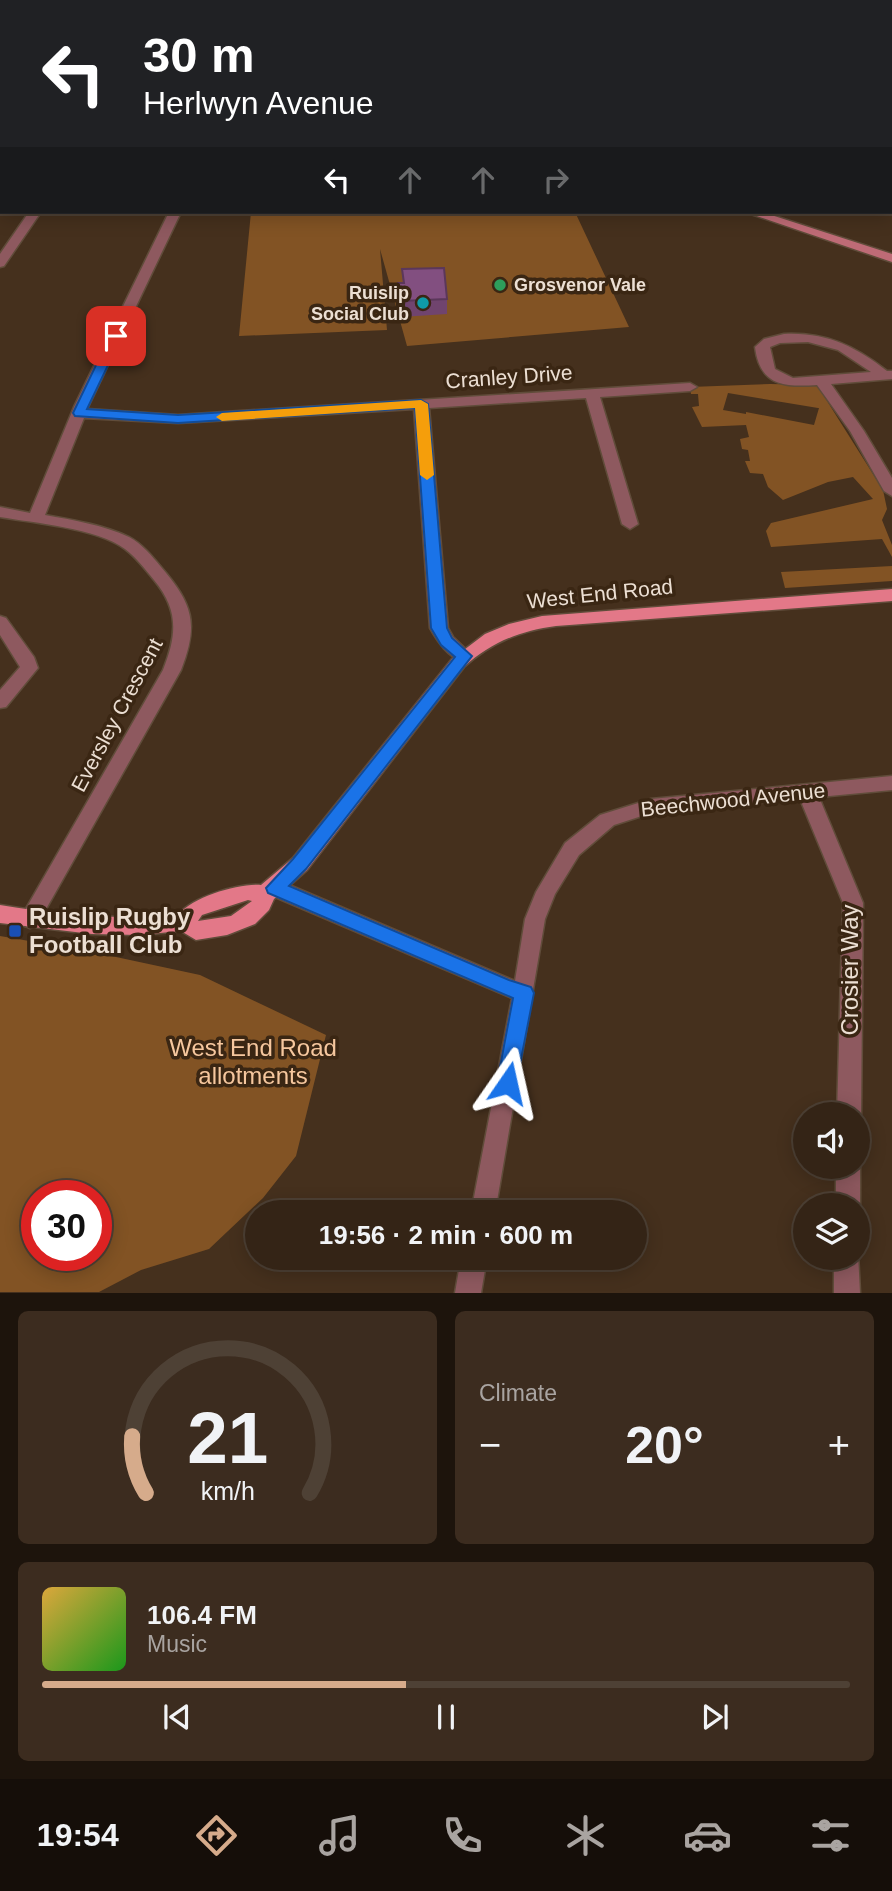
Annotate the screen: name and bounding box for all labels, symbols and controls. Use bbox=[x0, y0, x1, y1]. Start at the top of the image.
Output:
icon: left bbox=[28, 28, 119, 119]
text: 30 m bbox=[143, 28, 255, 82]
text: Herlwyn Avenue bbox=[143, 85, 374, 121]
icon: left bbox=[318, 161, 356, 199]
icon: ahead bbox=[391, 161, 429, 199]
icon: ahead bbox=[464, 161, 502, 199]
icon: right bbox=[537, 161, 575, 199]
place label: Grosvenor Vale bbox=[514, 275, 646, 295]
marker: Grosvenor Vale bbox=[492, 277, 508, 293]
place label: Ruislip Social Club bbox=[311, 283, 409, 324]
marker: Ruislip Social Club bbox=[415, 295, 431, 311]
pin bbox=[86, 306, 146, 366]
icon: arrive bbox=[97, 317, 135, 355]
street label: Cranley Drive bbox=[445, 361, 573, 392]
street label: West End Road bbox=[526, 574, 674, 613]
street label: Eversley Crescent bbox=[66, 634, 167, 795]
street label: Beechwood Avenue bbox=[640, 778, 826, 821]
place label: Ruislip Rugby Football Club bbox=[29, 903, 191, 958]
street label: Crosier Way bbox=[836, 904, 863, 1036]
marker: Ruislip Rugby Football Club bbox=[7, 923, 23, 939]
park label: West End Road allotments bbox=[169, 1034, 337, 1089]
position arrow bbox=[471, 1046, 545, 1120]
map controls bbox=[793, 1102, 870, 1270]
button: sound bbox=[793, 1102, 870, 1179]
speed limit sign: 30 bbox=[21, 1180, 112, 1271]
button: layers bbox=[793, 1193, 870, 1270]
text: 19:56 · 2 min · 600 m bbox=[319, 1220, 573, 1250]
text: Climate bbox=[479, 1380, 557, 1406]
text: 21 bbox=[187, 1398, 268, 1479]
text: 20° bbox=[625, 1416, 704, 1474]
text: − bbox=[479, 1424, 501, 1466]
text: + bbox=[828, 1424, 850, 1466]
text: km/h bbox=[200, 1477, 255, 1505]
text: 106.4 FM bbox=[147, 1600, 257, 1630]
text: Music bbox=[147, 1631, 207, 1657]
icon: previous bbox=[158, 1698, 196, 1736]
icon: pause bbox=[427, 1698, 465, 1736]
icon: next bbox=[696, 1698, 734, 1736]
icon: directions bbox=[192, 1811, 241, 1860]
icon: music bbox=[315, 1811, 364, 1860]
icon: phone bbox=[438, 1811, 487, 1860]
icon: climate bbox=[561, 1811, 610, 1860]
icon: car bbox=[683, 1811, 732, 1860]
icon: filters bbox=[806, 1811, 855, 1860]
text: 19:54 bbox=[37, 1817, 119, 1853]

